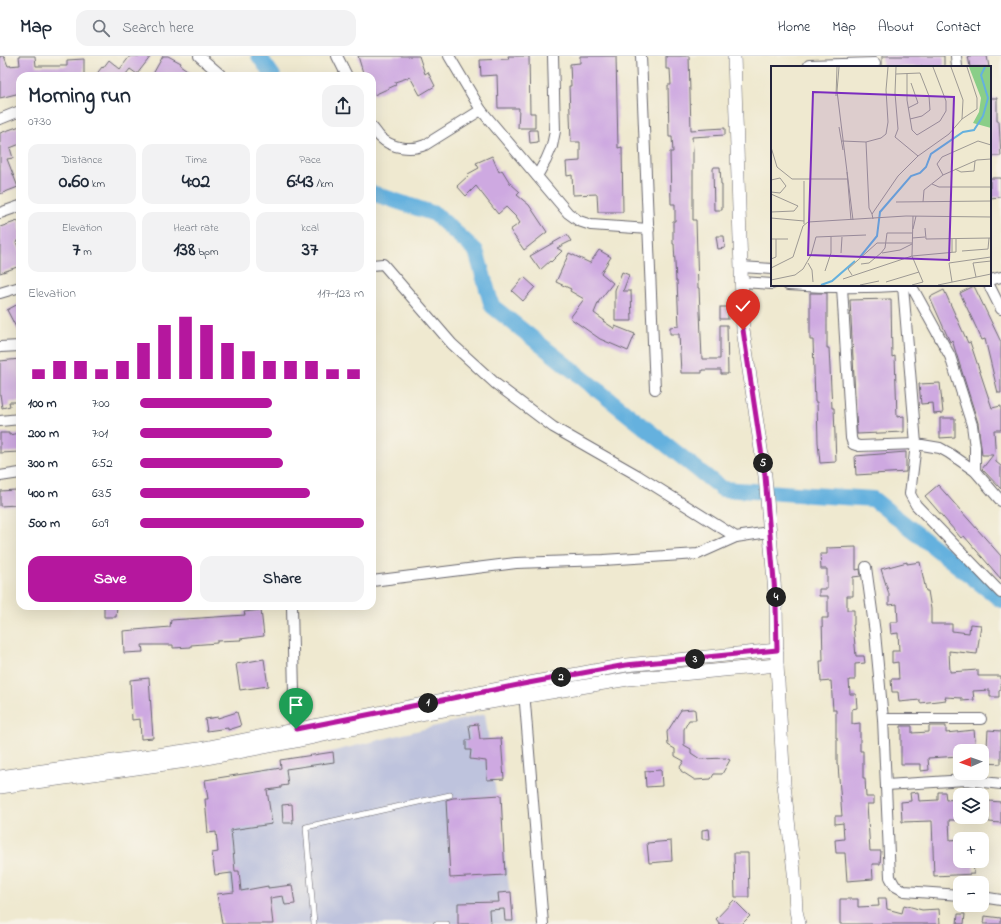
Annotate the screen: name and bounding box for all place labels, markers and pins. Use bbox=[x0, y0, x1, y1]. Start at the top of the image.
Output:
pin bbox=[726, 289, 760, 330]
pin: 5 bbox=[753, 453, 773, 473]
pin: 4 bbox=[766, 587, 786, 607]
pin: 3 bbox=[685, 649, 705, 669]
pin: 2 bbox=[551, 667, 571, 687]
pin bbox=[279, 688, 313, 729]
pin: 1 bbox=[418, 693, 438, 713]

